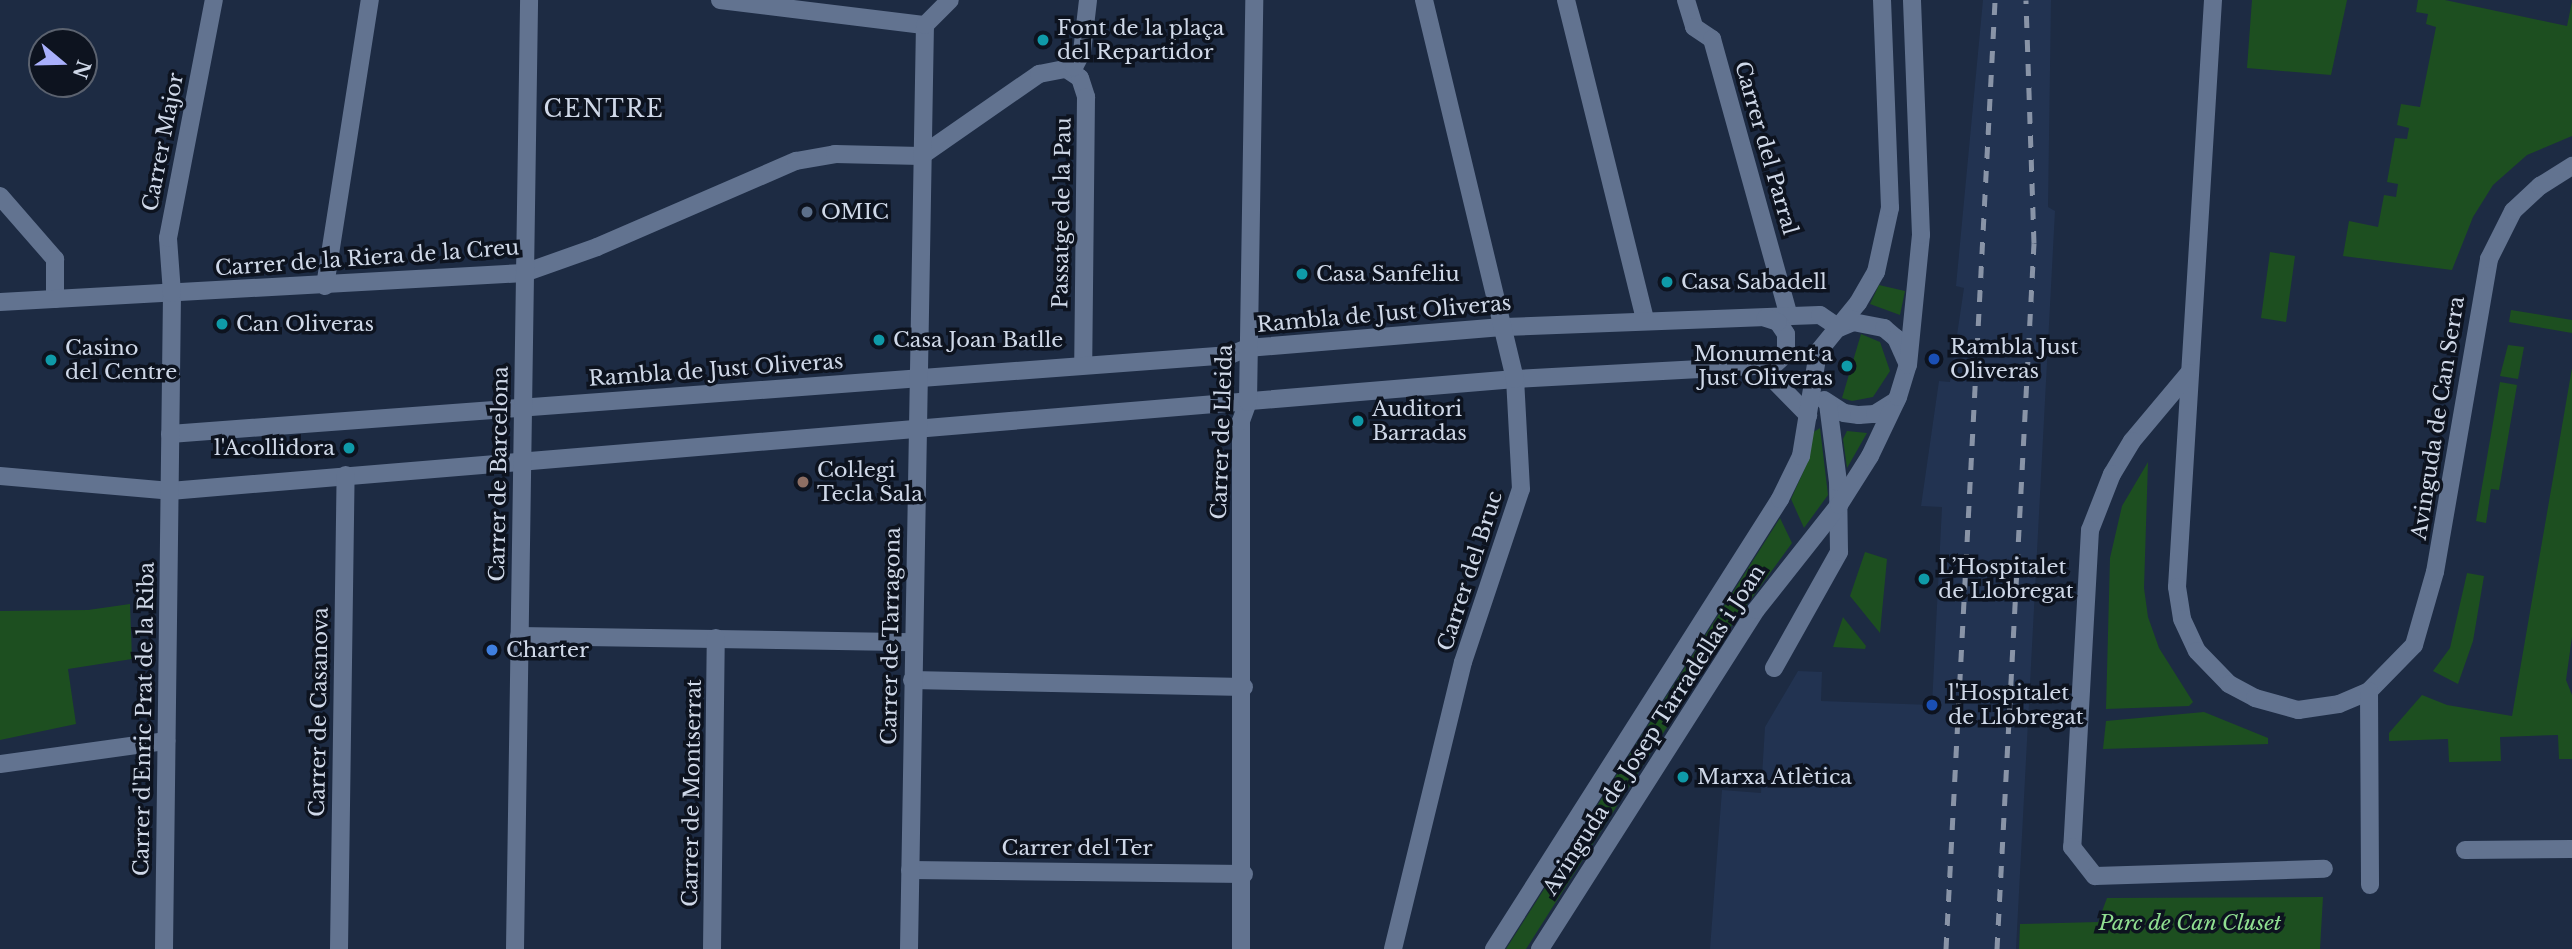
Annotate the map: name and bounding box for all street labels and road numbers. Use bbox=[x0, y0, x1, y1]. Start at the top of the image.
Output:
street label: Carrer del Parral bbox=[1729, 58, 1803, 238]
street label: Carrer Major bbox=[137, 70, 189, 214]
street label: Passatge de la Pau bbox=[1048, 117, 1076, 309]
street label: Carrer de la Riera de la Creu bbox=[214, 235, 520, 281]
street label: Rambla de Just Oliveras bbox=[1256, 290, 1512, 338]
street label: Avinguda de Can Serra bbox=[2406, 294, 2470, 542]
street label: Carrer de Lleida bbox=[1206, 344, 1238, 520]
street label: Rambla de Just Oliveras bbox=[588, 349, 844, 391]
street label: Carrer de Barcelona bbox=[485, 366, 513, 582]
street label: Carrer del Bruc bbox=[1432, 488, 1508, 654]
street label: Carrer de Tarragona bbox=[876, 526, 906, 746]
street label: Avinguda de Josep Tarradellas i Joan bbox=[1537, 560, 1771, 900]
street label: Carrer d'Enric Prat de la Riba bbox=[129, 561, 159, 877]
street label: Carrer de Casanova bbox=[305, 607, 333, 817]
street label: Carrer de Montserrat bbox=[677, 679, 707, 907]
street label: Carrer del Ter bbox=[1001, 835, 1153, 861]

